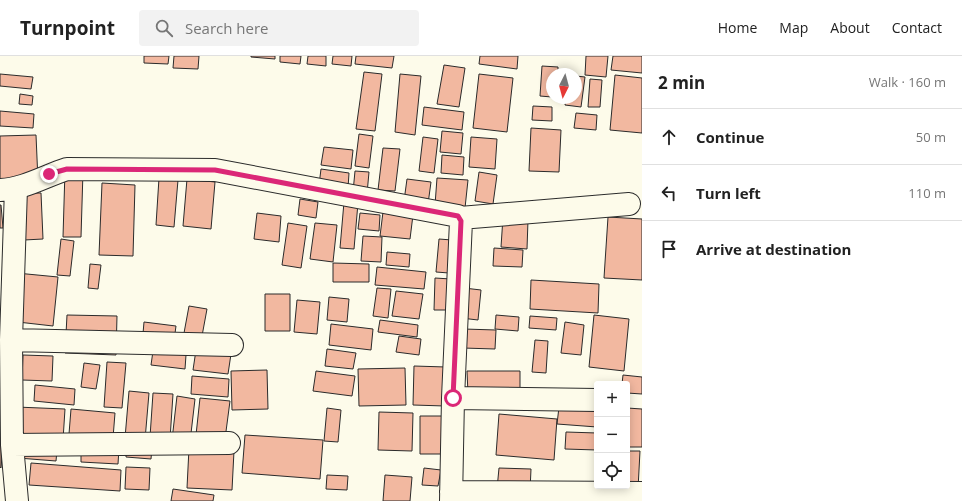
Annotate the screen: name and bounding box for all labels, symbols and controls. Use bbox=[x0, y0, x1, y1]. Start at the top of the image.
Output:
search box bbox=[139, 10, 419, 46]
text: Turnpoint bbox=[20, 15, 115, 41]
icon: search bbox=[153, 17, 175, 39]
text: Search here bbox=[185, 18, 269, 38]
text: Home bbox=[718, 18, 757, 37]
text: Map bbox=[779, 18, 808, 37]
text: About bbox=[830, 18, 870, 37]
text: Contact bbox=[892, 18, 942, 37]
north arrow bbox=[546, 68, 582, 104]
text: 2 min bbox=[658, 71, 705, 94]
text: Walk · 160 m bbox=[869, 73, 946, 91]
icon: ahead bbox=[658, 126, 680, 148]
text: Continue bbox=[696, 127, 764, 147]
text: 50 m bbox=[916, 128, 946, 146]
route end bbox=[40, 165, 58, 183]
icon: left bbox=[658, 182, 680, 204]
text: Turn left bbox=[696, 183, 761, 203]
text: 110 m bbox=[908, 184, 946, 202]
icon: arrive bbox=[658, 238, 680, 260]
text: Arrive at destination bbox=[696, 239, 851, 259]
map controls bbox=[594, 381, 630, 489]
button: + bbox=[594, 381, 630, 417]
route start bbox=[444, 389, 462, 407]
button: − bbox=[594, 417, 630, 453]
button: locate bbox=[594, 453, 630, 489]

